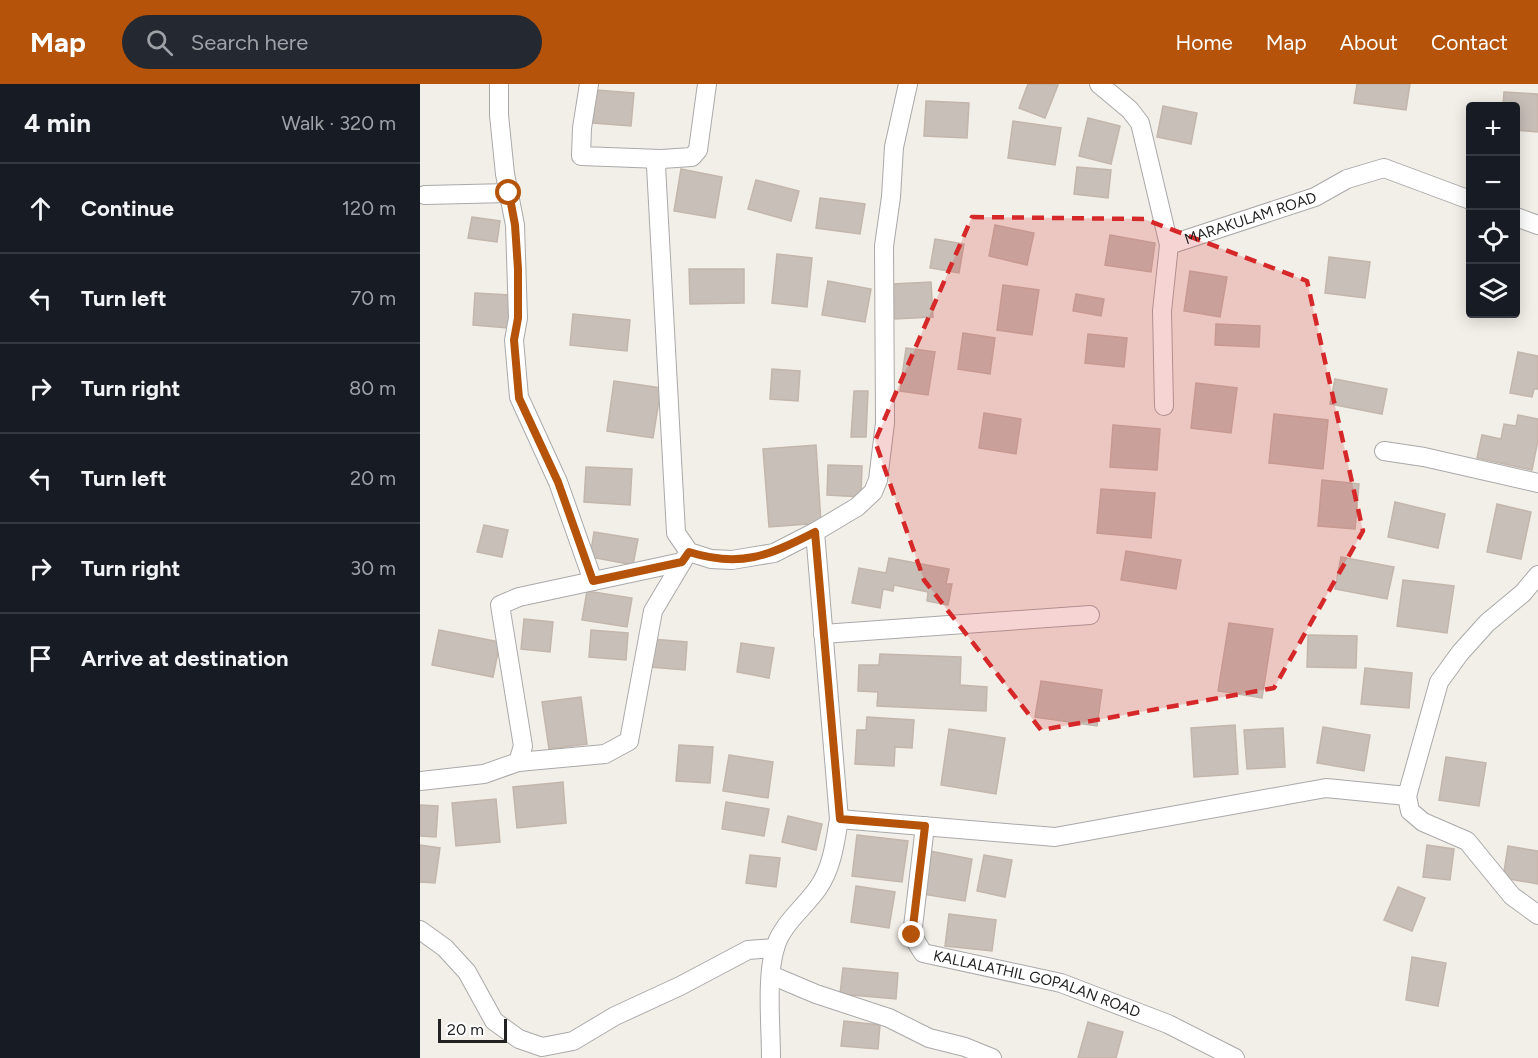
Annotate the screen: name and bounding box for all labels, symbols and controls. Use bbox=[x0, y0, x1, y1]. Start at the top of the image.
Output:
search box bbox=[122, 15, 542, 69]
text: Map bbox=[30, 25, 86, 59]
icon: search bbox=[143, 26, 176, 59]
text: Search here bbox=[191, 29, 308, 56]
text: Home bbox=[1176, 30, 1233, 55]
text: Map bbox=[1266, 30, 1307, 55]
text: About bbox=[1340, 30, 1398, 55]
text: Contact bbox=[1431, 30, 1508, 55]
map controls bbox=[1466, 102, 1520, 318]
button: + bbox=[1466, 102, 1520, 156]
text: 4 min bbox=[24, 107, 91, 139]
text: Walk · 320 m bbox=[282, 111, 396, 135]
button: − bbox=[1466, 156, 1520, 210]
route start bbox=[495, 179, 521, 205]
street label: MARAKULAM ROAD bbox=[1182, 188, 1319, 248]
icon: ahead bbox=[24, 192, 57, 225]
text: Continue bbox=[81, 195, 174, 222]
text: 120 m bbox=[342, 196, 396, 220]
button: locate bbox=[1466, 210, 1520, 264]
button: layers bbox=[1466, 264, 1520, 318]
icon: left bbox=[24, 282, 57, 315]
text: Turn left bbox=[81, 285, 167, 312]
text: 70 m bbox=[350, 286, 396, 310]
icon: right bbox=[24, 372, 57, 405]
text: Turn right bbox=[81, 375, 180, 402]
text: 80 m bbox=[349, 376, 396, 400]
icon: left bbox=[24, 462, 57, 495]
text: Turn left bbox=[81, 465, 167, 492]
text: 20 m bbox=[350, 466, 396, 490]
icon: right bbox=[24, 552, 57, 585]
text: Turn right bbox=[81, 555, 180, 582]
text: 30 m bbox=[350, 556, 396, 580]
icon: arrive bbox=[24, 642, 57, 675]
text: Arrive at destination bbox=[81, 645, 289, 672]
route end bbox=[898, 921, 924, 947]
street label: KALLALATHIL GOPALAN ROAD bbox=[932, 946, 1143, 1022]
scale bar bbox=[438, 1016, 507, 1044]
text: 20 m bbox=[447, 1020, 484, 1039]

